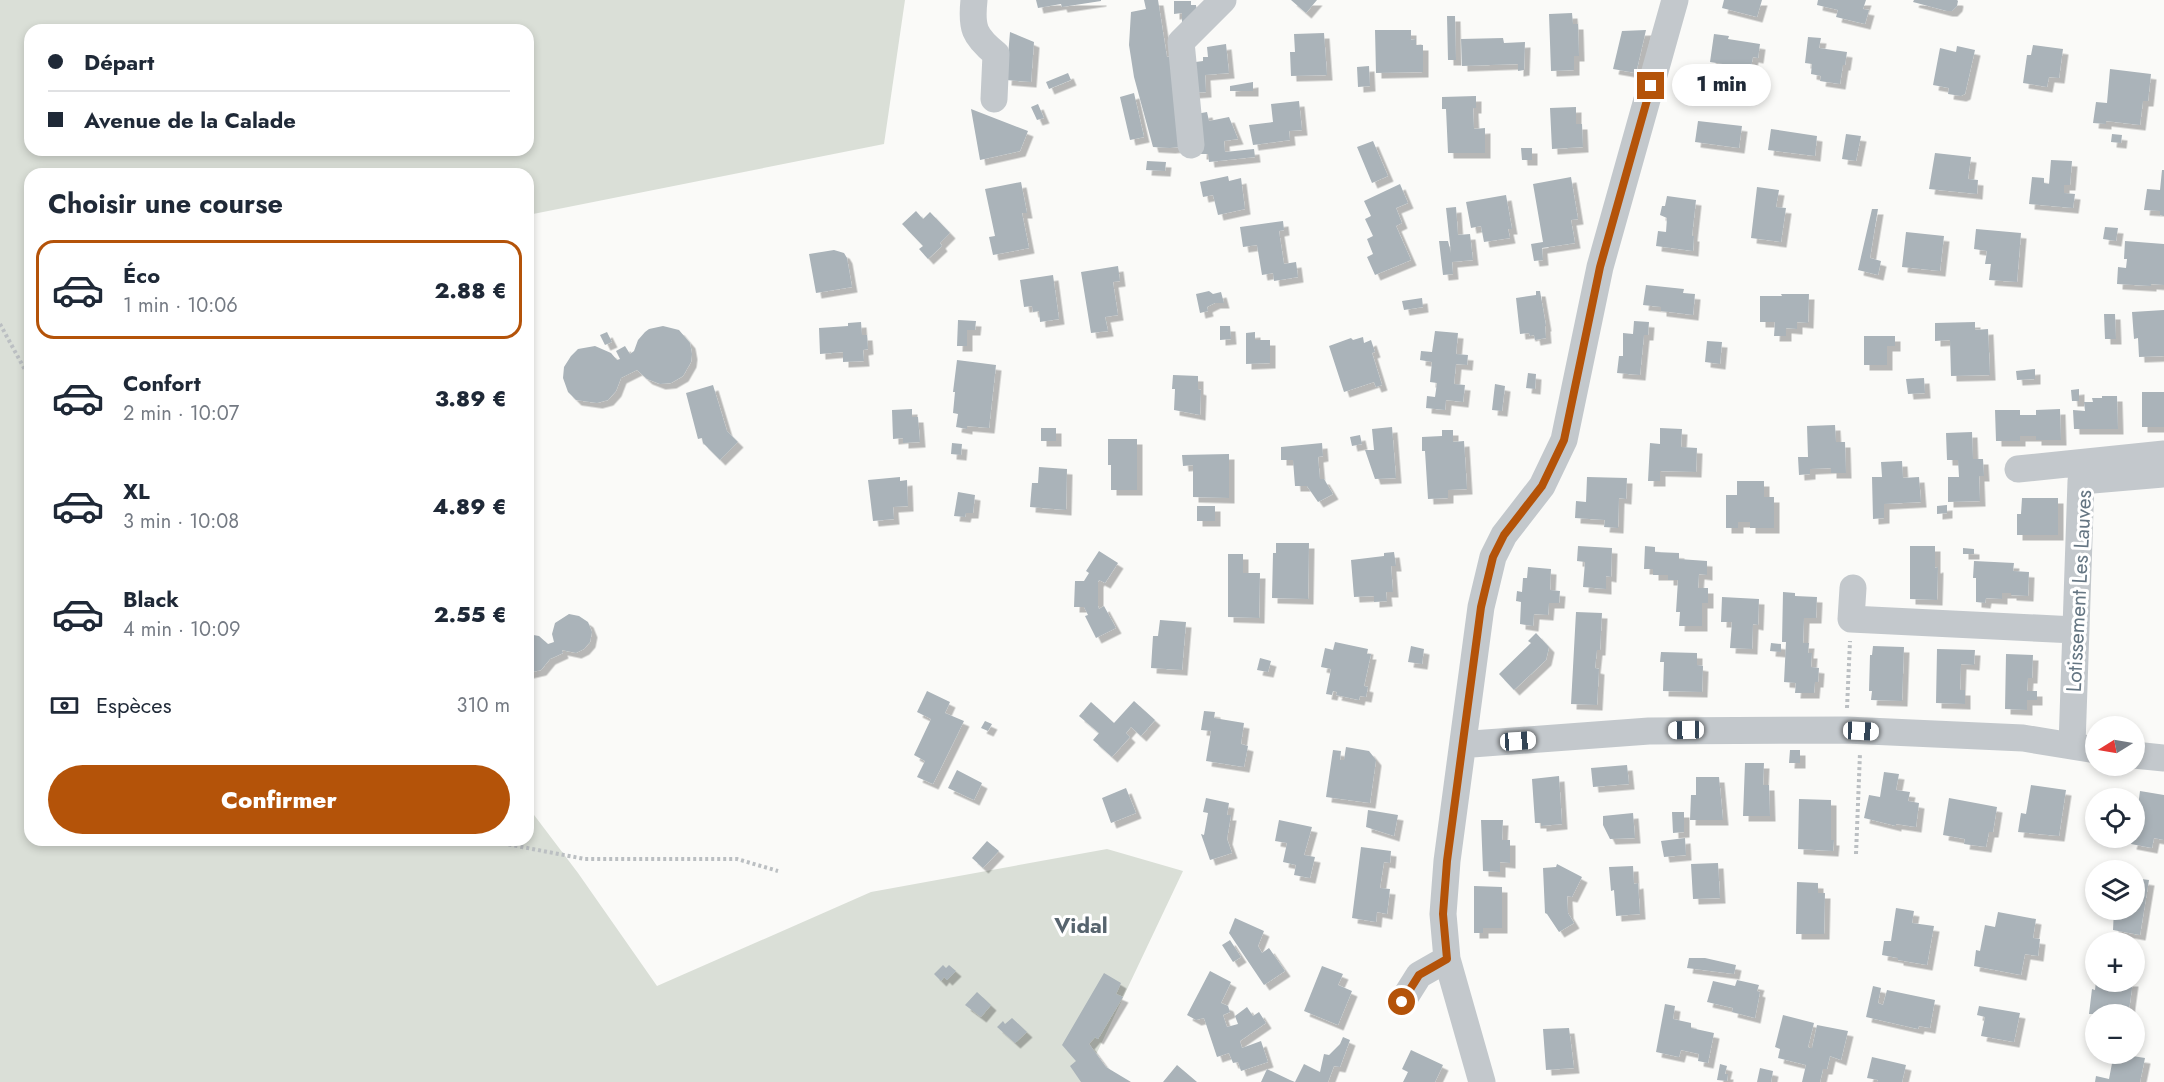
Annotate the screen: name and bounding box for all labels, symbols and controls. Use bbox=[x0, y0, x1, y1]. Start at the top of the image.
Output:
text: Départ bbox=[84, 46, 154, 78]
callout: 1 min bbox=[1672, 65, 1771, 107]
text: 1 min bbox=[1696, 70, 1747, 99]
route end bbox=[1637, 72, 1664, 99]
text: Avenue de la Calade bbox=[84, 104, 296, 136]
text: Choisir une course bbox=[48, 184, 283, 223]
text: Éco bbox=[123, 259, 160, 291]
icon: car bbox=[51, 263, 105, 317]
text: 2.88 € bbox=[435, 274, 507, 306]
text: 1 min · 10:06 bbox=[123, 291, 238, 320]
text: Confort bbox=[123, 367, 201, 399]
icon: car bbox=[51, 371, 105, 425]
text: 3.89 € bbox=[435, 382, 507, 414]
text: 2 min · 10:07 bbox=[123, 399, 239, 428]
text: XL bbox=[123, 475, 150, 507]
icon: car bbox=[51, 479, 105, 533]
street label: Lotissement Les Lauves bbox=[2059, 489, 2099, 693]
text: 4.89 € bbox=[433, 490, 507, 522]
text: 3 min · 10:08 bbox=[123, 507, 239, 536]
text: Black bbox=[123, 583, 179, 615]
icon: car bbox=[51, 587, 105, 641]
text: 2.55 € bbox=[434, 598, 507, 630]
text: 4 min · 10:09 bbox=[123, 615, 240, 644]
icon: cash bbox=[48, 689, 81, 722]
text: Espèces bbox=[96, 689, 172, 721]
text: 310 m bbox=[456, 691, 510, 720]
north arrow bbox=[2085, 716, 2145, 776]
map controls bbox=[2085, 716, 2145, 1064]
car bbox=[1668, 721, 1704, 739]
car bbox=[1843, 721, 1879, 741]
car bbox=[1499, 731, 1537, 751]
button: Confirmer bbox=[48, 765, 510, 834]
button: locate bbox=[2085, 788, 2145, 848]
button: layers bbox=[2085, 860, 2145, 920]
district label: Vidal bbox=[1053, 909, 1108, 941]
button: + bbox=[2085, 932, 2145, 992]
route start bbox=[1388, 988, 1415, 1015]
button: − bbox=[2085, 1004, 2145, 1064]

